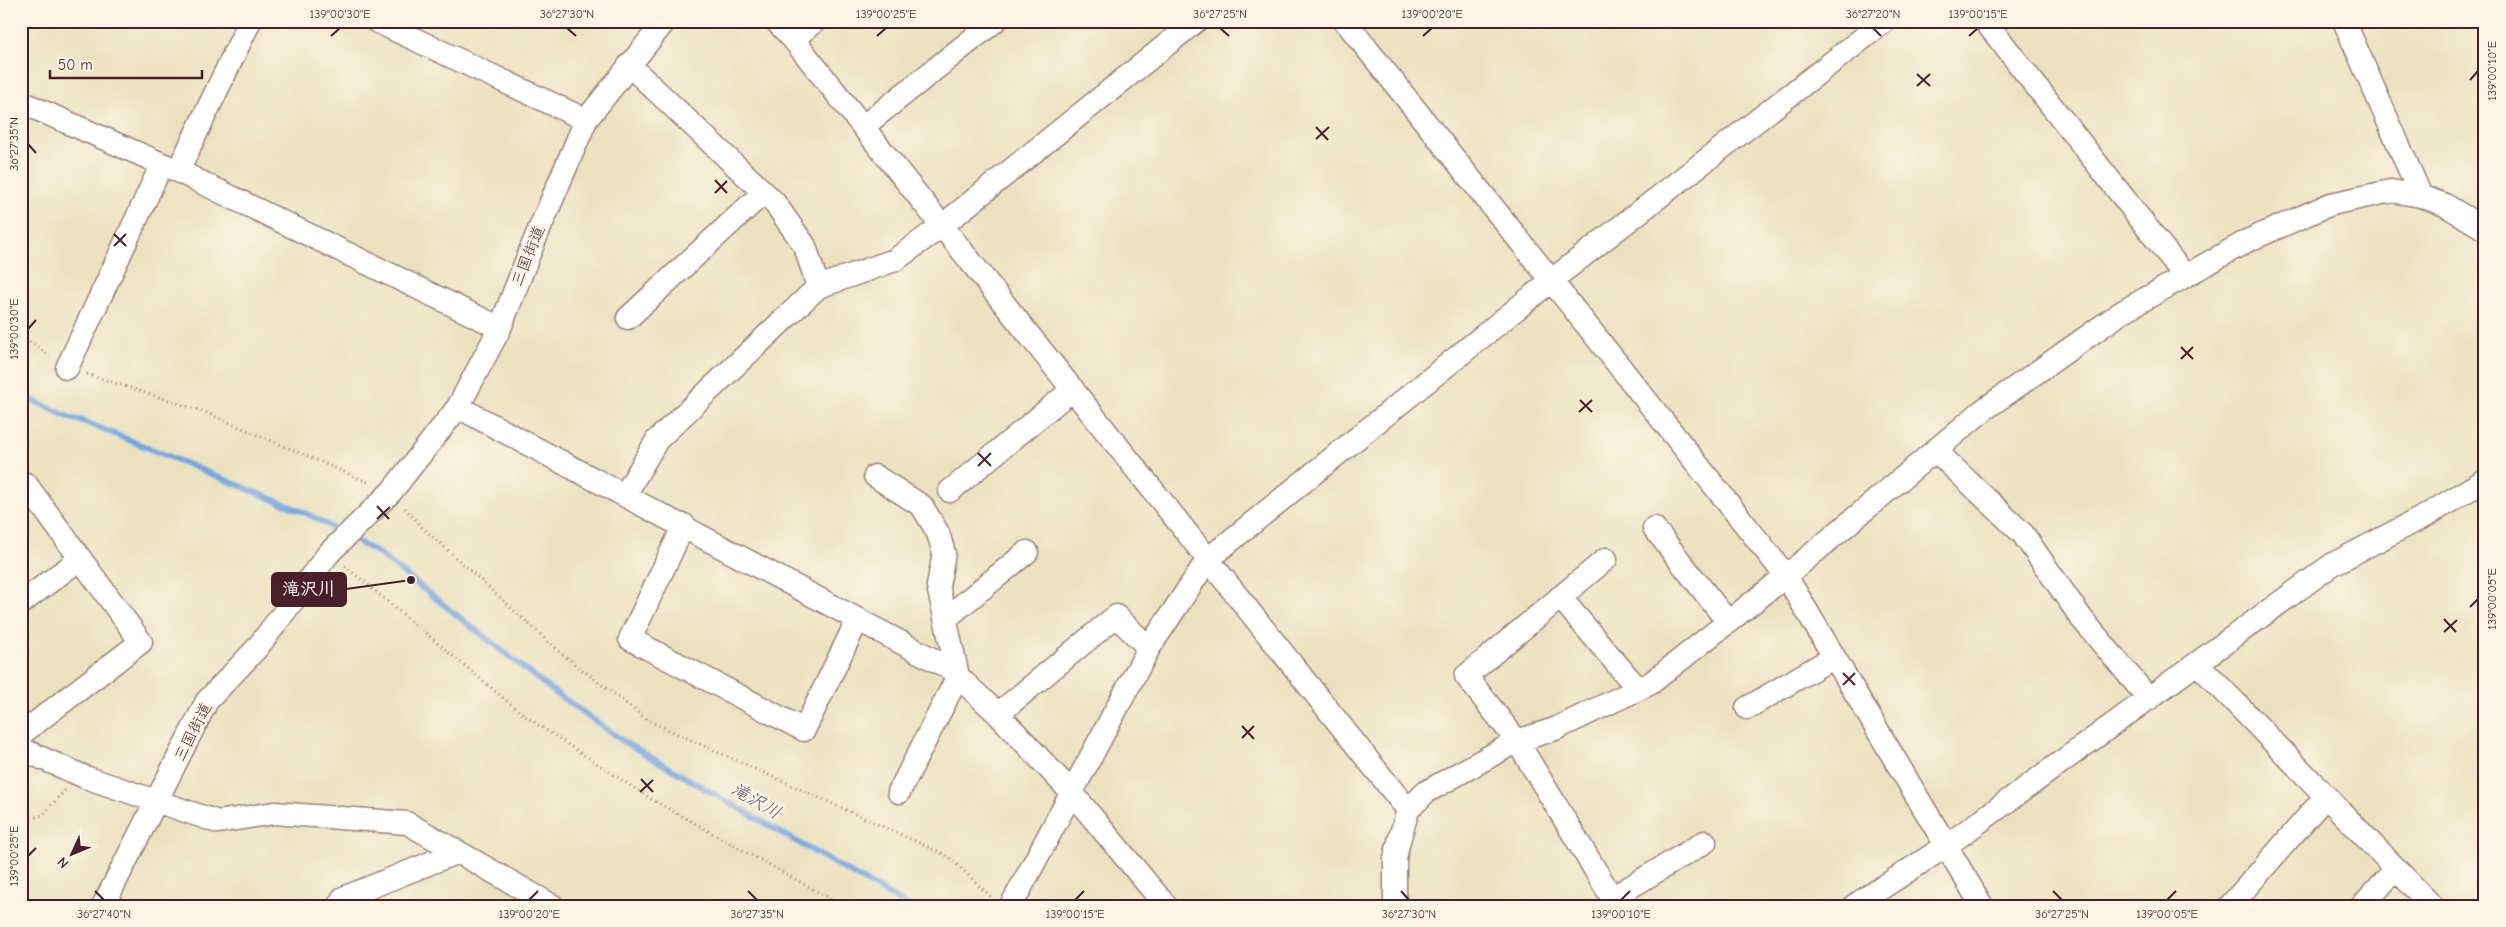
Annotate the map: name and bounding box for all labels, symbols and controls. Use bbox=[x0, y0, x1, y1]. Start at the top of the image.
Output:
text: 139°00'30"E bbox=[309, 7, 371, 21]
text: 36°27'30"N bbox=[540, 7, 594, 21]
text: 139°00'25"E bbox=[856, 7, 916, 21]
text: 36°27'25"N bbox=[1193, 7, 1247, 21]
text: 139°00'20"E bbox=[1401, 7, 1463, 21]
text: 36°27'20"N bbox=[1846, 7, 1900, 21]
text: 139°00'15"E bbox=[1949, 7, 2007, 21]
text: 139°00'10"E bbox=[2485, 41, 2499, 101]
scale bar bbox=[50, 48, 202, 80]
text: 50 m bbox=[58, 56, 93, 74]
text: 36°27'35"N bbox=[7, 117, 21, 171]
street label: 三国街道 bbox=[508, 223, 548, 289]
text: 139°00'30"E bbox=[7, 298, 21, 360]
text: 139°00'05"E bbox=[2485, 568, 2499, 630]
callout: 滝沢川 bbox=[272, 573, 346, 606]
text: 滝沢川 bbox=[282, 579, 336, 600]
street label: 三国街道 bbox=[170, 699, 216, 765]
water label: 滝沢川 bbox=[727, 778, 785, 824]
text: 139°00'25"E bbox=[7, 826, 21, 886]
north arrow bbox=[48, 830, 98, 880]
text: N bbox=[54, 853, 72, 872]
text: 36°27'40"N bbox=[77, 907, 131, 921]
text: 139°00'20"E bbox=[498, 907, 560, 921]
text: 36°27'35"N bbox=[730, 907, 784, 921]
text: 139°00'15"E bbox=[1046, 907, 1104, 921]
text: 36°27'30"N bbox=[1382, 907, 1436, 921]
text: 139°00'10"E bbox=[1591, 907, 1651, 921]
text: 36°27'25"N bbox=[2035, 907, 2089, 921]
text: 139°00'05"E bbox=[2136, 907, 2198, 921]

